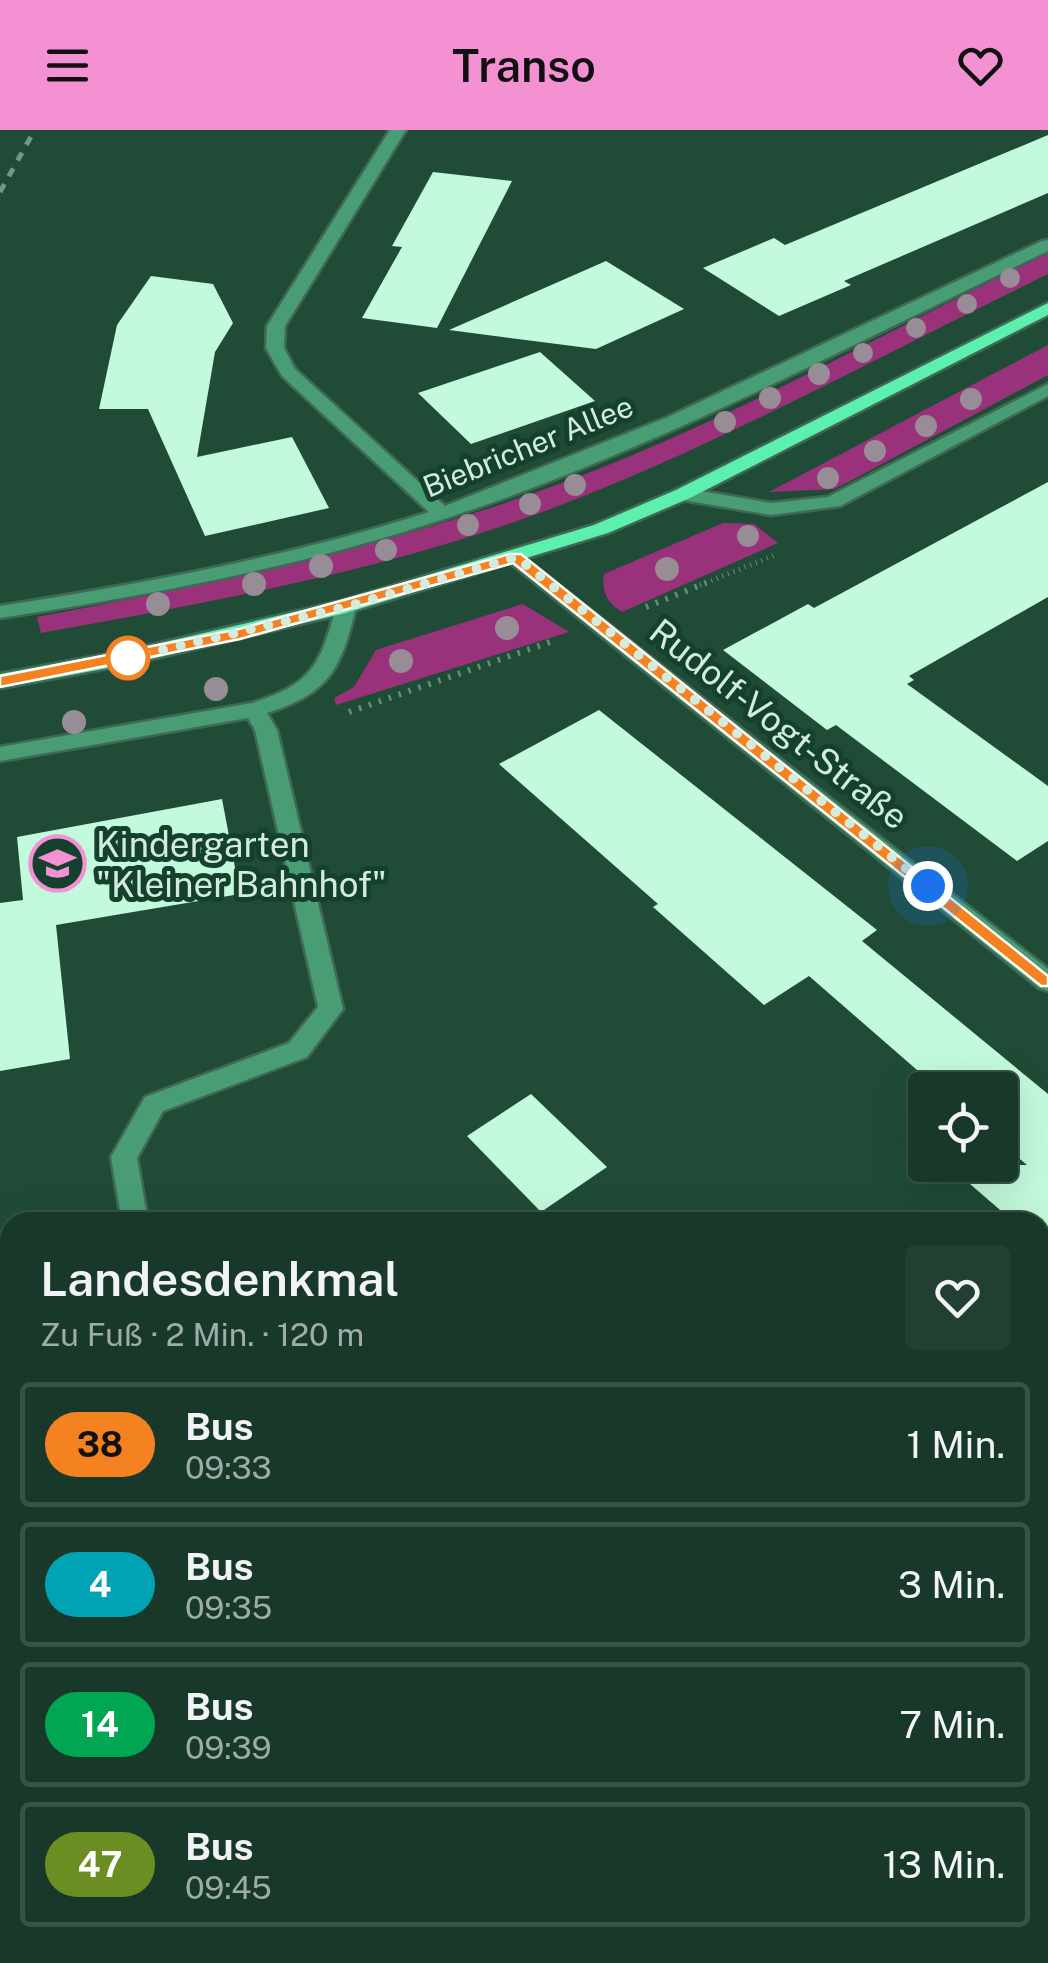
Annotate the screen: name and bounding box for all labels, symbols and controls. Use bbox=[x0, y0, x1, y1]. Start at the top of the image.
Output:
icon: menu bbox=[40, 38, 95, 93]
icon: heart bbox=[953, 38, 1008, 93]
text: Transo bbox=[452, 39, 596, 92]
street label: Biebricher Allee bbox=[418, 387, 638, 505]
street label: Rudolf-Vogt-Straße bbox=[642, 611, 916, 837]
unlabelled marker bbox=[107, 637, 149, 679]
place label: Kindergarten "Kleiner Bahnhof" bbox=[96, 824, 387, 905]
school or university icon: Kindergarten "Kleiner Bahnhof" bbox=[27, 834, 87, 894]
your location bbox=[903, 861, 953, 911]
map controls bbox=[908, 1072, 1018, 1182]
button: locate bbox=[908, 1072, 1018, 1182]
button: heart bbox=[905, 1245, 1010, 1350]
text: Landesdenkmal bbox=[40, 1250, 400, 1307]
text: Zu Fuß · 2 Min. · 120 m bbox=[40, 1316, 364, 1353]
text: Bus bbox=[185, 1404, 254, 1449]
text: 1 Min. bbox=[907, 1422, 1005, 1467]
text: 38 bbox=[77, 1424, 123, 1465]
text: 09:33 bbox=[185, 1449, 272, 1486]
text: Bus bbox=[185, 1544, 254, 1589]
text: 3 Min. bbox=[898, 1562, 1005, 1607]
text: 4 bbox=[89, 1564, 111, 1605]
text: 09:35 bbox=[185, 1589, 272, 1626]
text: Bus bbox=[185, 1684, 254, 1729]
text: 7 Min. bbox=[899, 1702, 1005, 1747]
text: 14 bbox=[81, 1704, 119, 1745]
text: 09:39 bbox=[185, 1729, 272, 1766]
text: Bus bbox=[185, 1824, 254, 1869]
text: 13 Min. bbox=[883, 1842, 1005, 1887]
text: 47 bbox=[78, 1844, 122, 1885]
text: 09:45 bbox=[185, 1869, 272, 1906]

